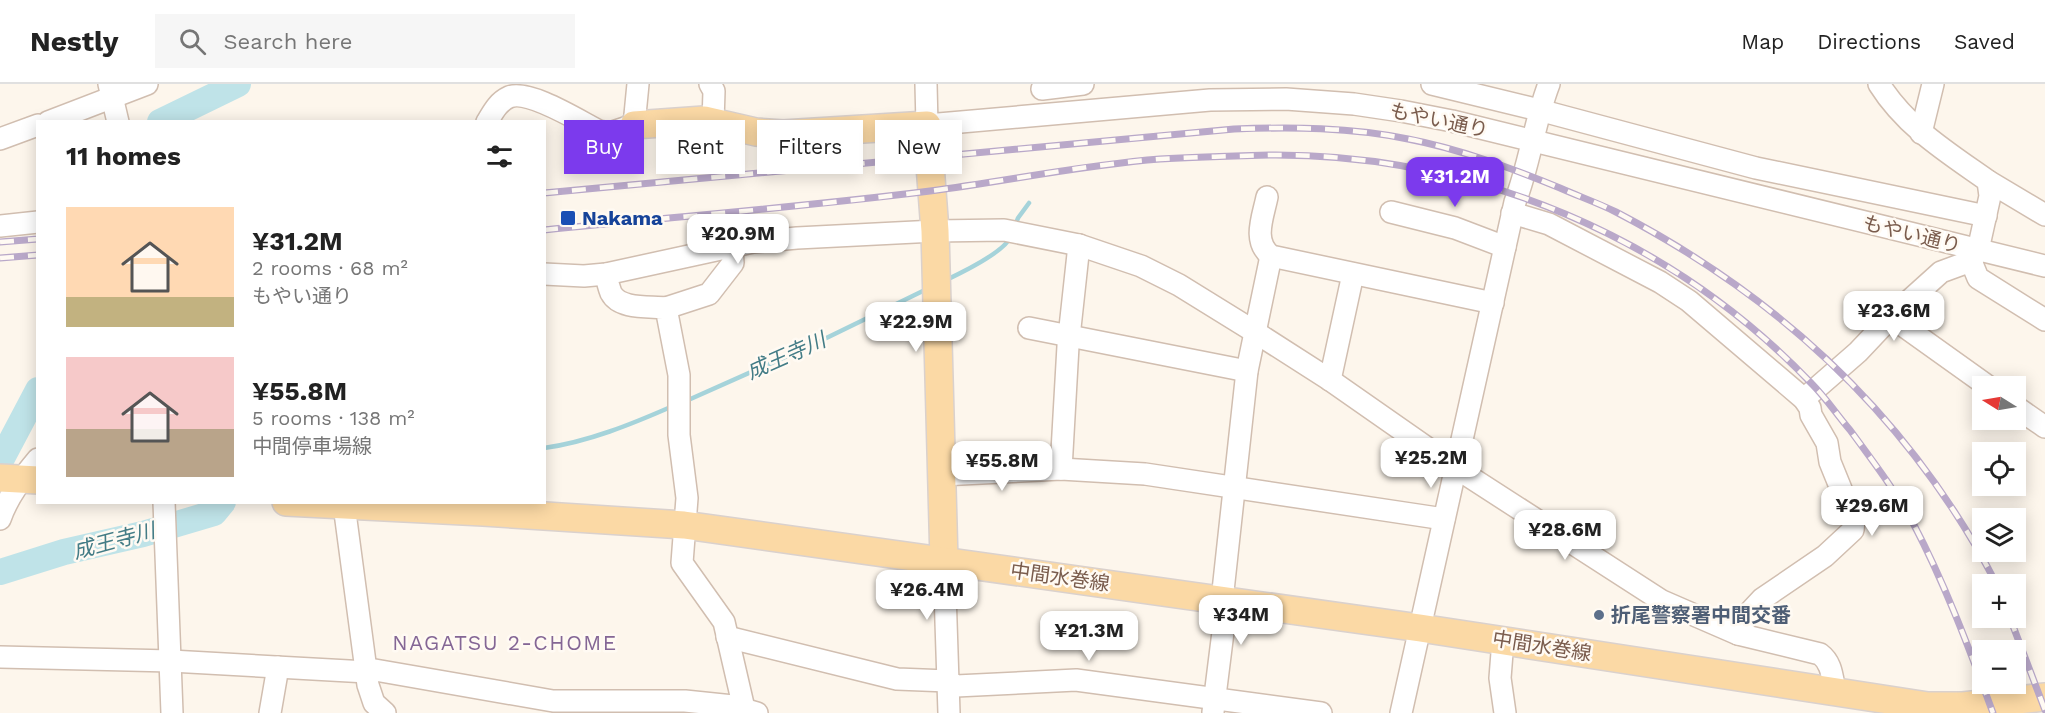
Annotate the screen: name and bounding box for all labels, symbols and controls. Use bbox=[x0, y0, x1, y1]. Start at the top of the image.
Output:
search box bbox=[155, 14, 575, 68]
text: Nestly bbox=[30, 25, 119, 58]
icon: search bbox=[176, 25, 209, 58]
text: Search here bbox=[224, 29, 352, 54]
text: Map bbox=[1741, 29, 1784, 54]
text: Directions bbox=[1817, 29, 1921, 54]
text: Saved bbox=[1954, 29, 2015, 54]
street label: もやい通り bbox=[1388, 98, 1490, 142]
chip: Buy bbox=[564, 120, 644, 174]
chip: Rent bbox=[656, 120, 745, 174]
chip: Filters bbox=[757, 120, 863, 174]
chip: New bbox=[875, 120, 962, 174]
icon: filters bbox=[483, 140, 516, 173]
text: 11 homes bbox=[66, 141, 181, 171]
pin: ¥31.2M bbox=[1406, 157, 1504, 208]
text: ¥31.2M bbox=[1420, 164, 1490, 188]
place label: Nakama bbox=[582, 206, 663, 230]
marker: Nakama bbox=[559, 209, 577, 227]
street label: もやい通り bbox=[1861, 210, 1963, 258]
pin: ¥20.9M bbox=[689, 214, 787, 265]
text: ¥20.9M bbox=[701, 221, 775, 245]
text: ¥31.2M bbox=[252, 226, 343, 256]
icon: home bbox=[114, 231, 186, 303]
text: 2 rooms · 68 m² bbox=[252, 256, 408, 280]
text: もやい通り bbox=[252, 284, 352, 308]
pin: ¥23.6M bbox=[1845, 291, 1943, 342]
text: ¥23.6M bbox=[1857, 298, 1931, 322]
pin: ¥22.9M bbox=[867, 302, 965, 353]
text: ¥22.9M bbox=[879, 309, 953, 333]
water label: 成王寺川 bbox=[742, 326, 831, 384]
text: ¥55.8M bbox=[252, 376, 347, 406]
north arrow bbox=[1972, 376, 2026, 430]
map controls bbox=[1972, 376, 2026, 694]
icon: home bbox=[114, 381, 186, 453]
text: 5 rooms · 138 m² bbox=[252, 406, 415, 430]
text: 中間停車場線 bbox=[252, 434, 372, 458]
pin: ¥25.2M bbox=[1382, 438, 1480, 489]
pin: ¥55.8M bbox=[953, 441, 1051, 492]
button: locate bbox=[1972, 442, 2026, 496]
text: ¥25.2M bbox=[1395, 445, 1467, 469]
text: ¥55.8M bbox=[965, 448, 1039, 472]
pin: ¥29.6M bbox=[1823, 486, 1921, 537]
text: ¥29.6M bbox=[1835, 493, 1909, 517]
button: layers bbox=[1972, 508, 2026, 562]
pin: ¥28.6M bbox=[1516, 510, 1614, 561]
water label: 成王寺川 bbox=[70, 517, 160, 563]
text: ¥28.6M bbox=[1528, 517, 1602, 541]
street label: 中間水巻線 bbox=[1009, 558, 1111, 596]
pin: ¥26.4M bbox=[878, 570, 976, 621]
button: + bbox=[1972, 574, 2026, 628]
text: ¥26.4M bbox=[890, 577, 964, 601]
pin: ¥34M bbox=[1205, 595, 1277, 646]
text: ¥34M bbox=[1213, 602, 1269, 626]
place label: 折尾警察署中間交番 bbox=[1611, 603, 1791, 627]
marker: 折尾警察署中間交番 bbox=[1592, 608, 1606, 622]
pin: ¥21.3M bbox=[1040, 611, 1138, 662]
text: ¥21.3M bbox=[1054, 618, 1124, 642]
street label: 中間水巻線 bbox=[1491, 626, 1593, 666]
district label: NAGATSU 2-CHOME bbox=[392, 630, 618, 655]
button: − bbox=[1972, 640, 2026, 694]

